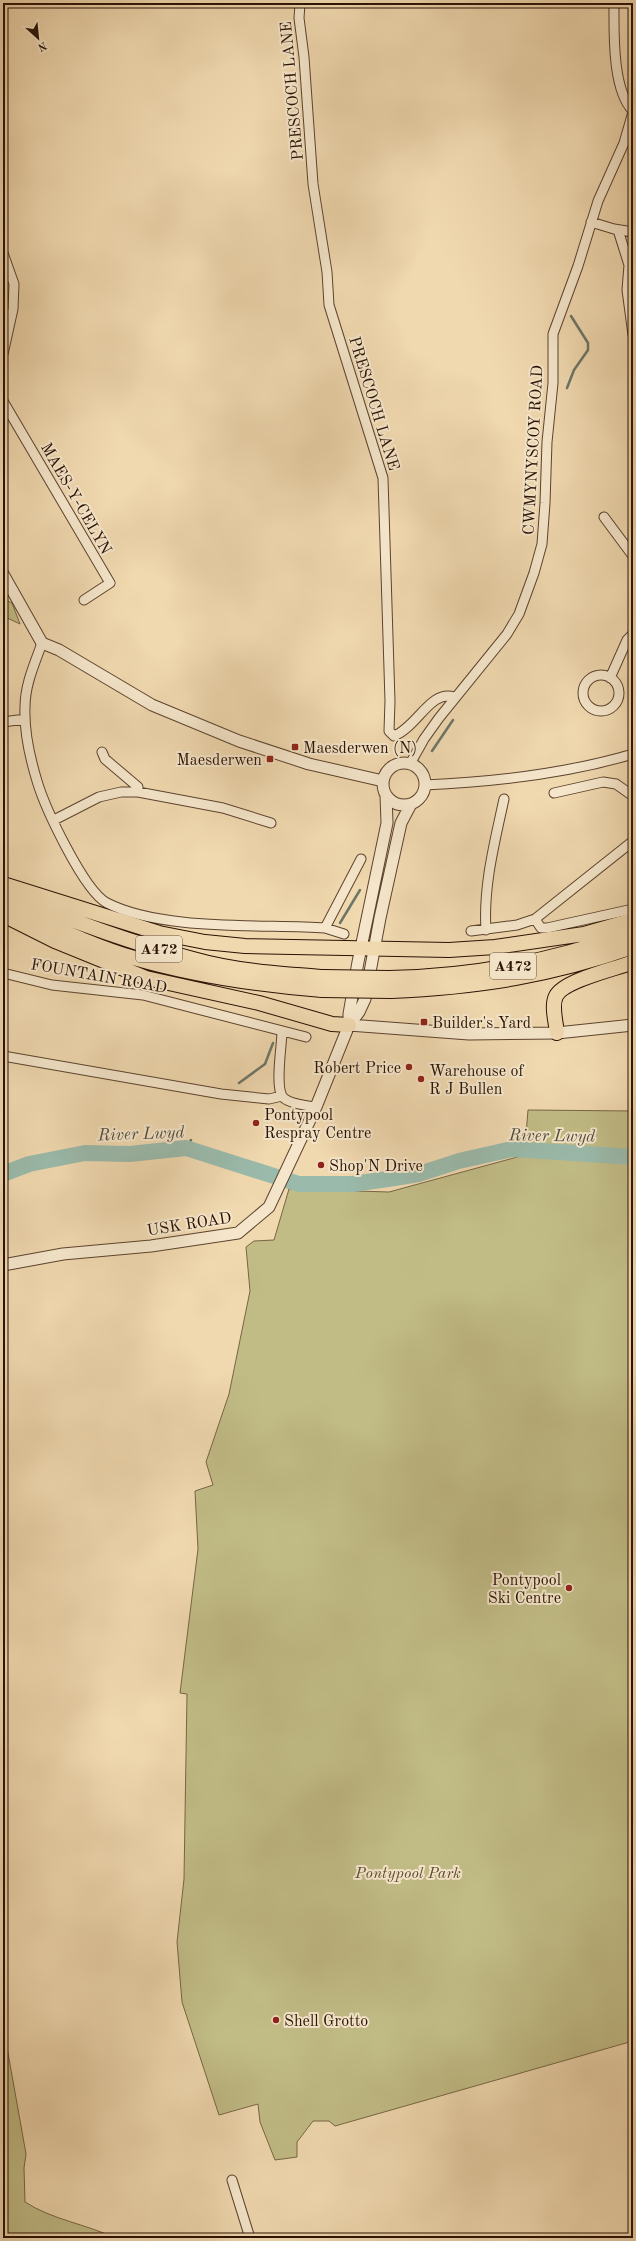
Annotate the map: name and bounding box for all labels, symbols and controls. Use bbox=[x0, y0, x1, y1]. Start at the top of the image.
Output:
north arrow bbox=[18, 18, 58, 58]
street label: PRESCOCH LANE bbox=[279, 21, 307, 161]
text: N bbox=[35, 39, 48, 53]
street label: PRESCOCH LANE bbox=[345, 335, 401, 473]
street label: CWMYNYSCOY ROAD bbox=[522, 365, 546, 536]
street label: MAES-Y-CELYN bbox=[37, 441, 114, 557]
place label: Maesderwen (N) bbox=[303, 740, 417, 757]
marker: Maesderwen (N) bbox=[290, 742, 300, 752]
place label: Maesderwen bbox=[176, 753, 262, 769]
marker: Maesderwen bbox=[265, 754, 275, 764]
road number: A472 bbox=[136, 936, 182, 962]
road number: A472 bbox=[490, 953, 536, 979]
street label: FOUNTAIN ROAD bbox=[29, 957, 168, 997]
place label: Builder's Yard bbox=[432, 1016, 531, 1032]
marker: Builder's Yard bbox=[419, 1017, 429, 1027]
place label: Robert Price bbox=[313, 1061, 401, 1077]
marker: Robert Price bbox=[404, 1062, 414, 1072]
place label: Warehouse of R J Bullen bbox=[429, 1064, 525, 1098]
marker: Warehouse of R J Bullen bbox=[416, 1074, 426, 1084]
place label: Pontypool Respray Centre bbox=[264, 1108, 371, 1142]
marker: Pontypool Respray Centre bbox=[251, 1118, 261, 1128]
water label: River Lwyd bbox=[97, 1124, 186, 1145]
water label: River Lwyd bbox=[508, 1127, 596, 1146]
place label: Shop'N Drive bbox=[329, 1159, 423, 1175]
marker: Shop'N Drive bbox=[316, 1160, 326, 1170]
street label: USK ROAD bbox=[146, 1210, 233, 1240]
place label: Pontypool Ski Centre bbox=[488, 1573, 561, 1607]
marker: Pontypool Ski Centre bbox=[564, 1583, 574, 1593]
park label: Pontypool Park bbox=[354, 1866, 461, 1882]
place label: Shell Grotto bbox=[284, 2014, 368, 2030]
marker: Shell Grotto bbox=[271, 2015, 281, 2025]

